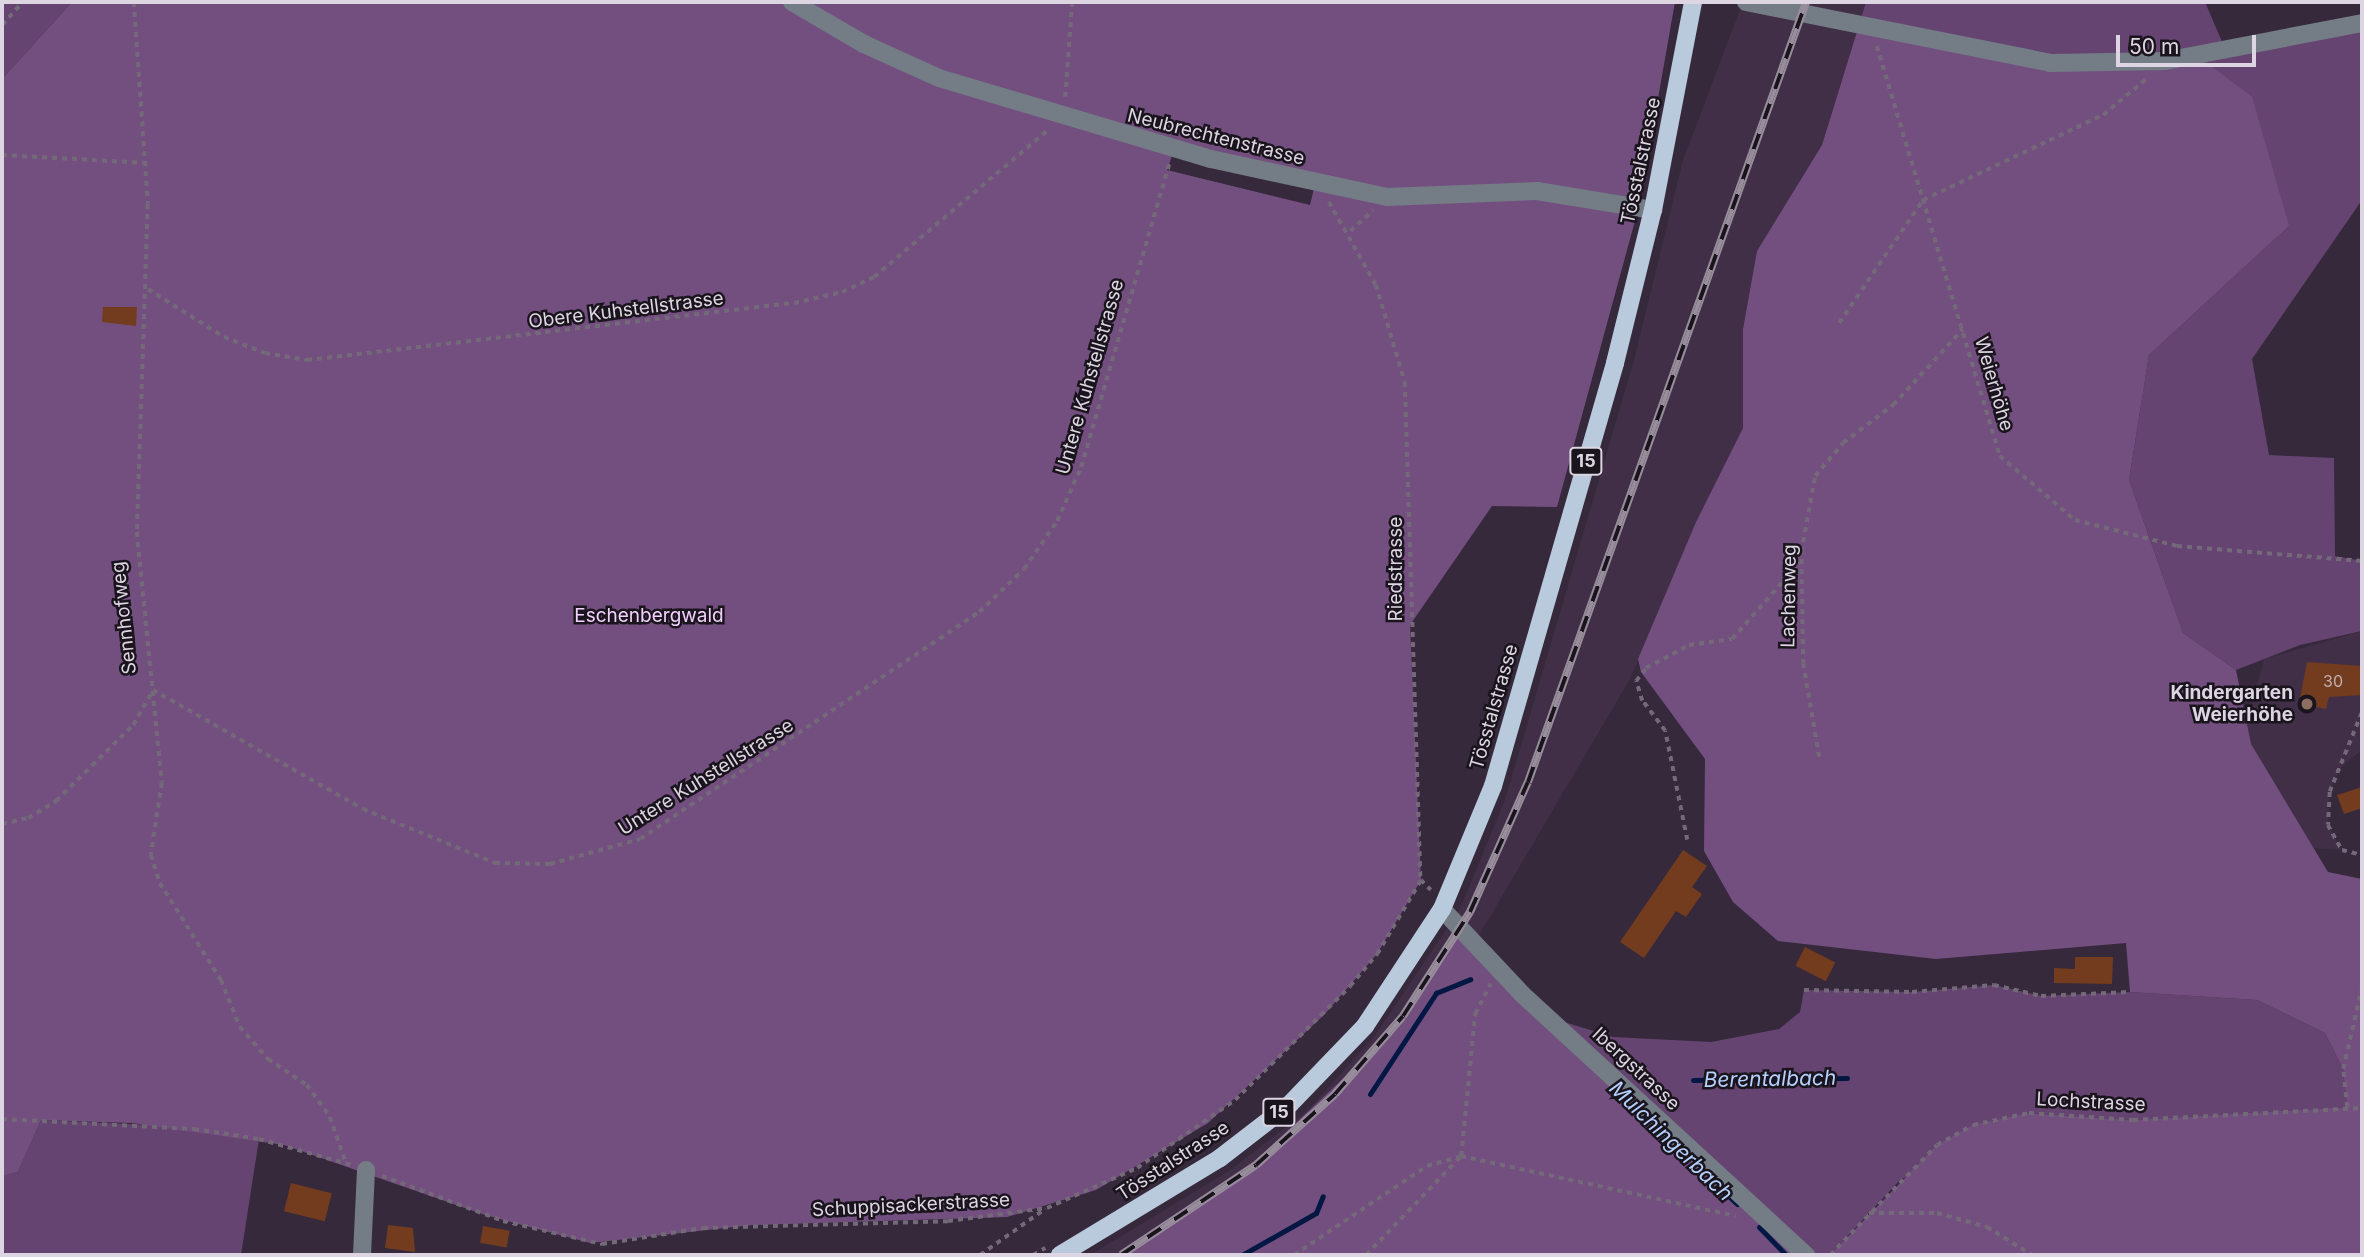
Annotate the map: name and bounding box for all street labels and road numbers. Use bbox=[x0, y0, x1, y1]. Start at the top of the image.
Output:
street label: Tösstalstrasse bbox=[1616, 95, 1666, 227]
street label: Neubrechtenstrasse bbox=[1125, 104, 1307, 170]
street label: Untere Kuhstellstrasse bbox=[1051, 277, 1129, 477]
street label: Obere Kuhstellstrasse bbox=[527, 287, 725, 333]
street label: Weierhöhe bbox=[1970, 334, 2018, 434]
road number: 15 bbox=[1568, 447, 1604, 476]
street label: Riedstrasse bbox=[1385, 517, 1407, 621]
street label: Lachenweg bbox=[1777, 544, 1801, 648]
street label: Sennhofweg bbox=[107, 560, 141, 676]
street label: Tösstalstrasse bbox=[1465, 642, 1523, 772]
street label: Untere Kuhstellstrasse bbox=[614, 714, 798, 840]
street label: Ibergstrasse bbox=[1587, 1023, 1685, 1115]
street label: Lochstrasse bbox=[2036, 1088, 2146, 1116]
road number: 15 bbox=[1262, 1098, 1296, 1126]
street label: Tösstalstrasse bbox=[1112, 1116, 1234, 1206]
street label: Schuppisackerstrasse bbox=[811, 1188, 1011, 1222]

